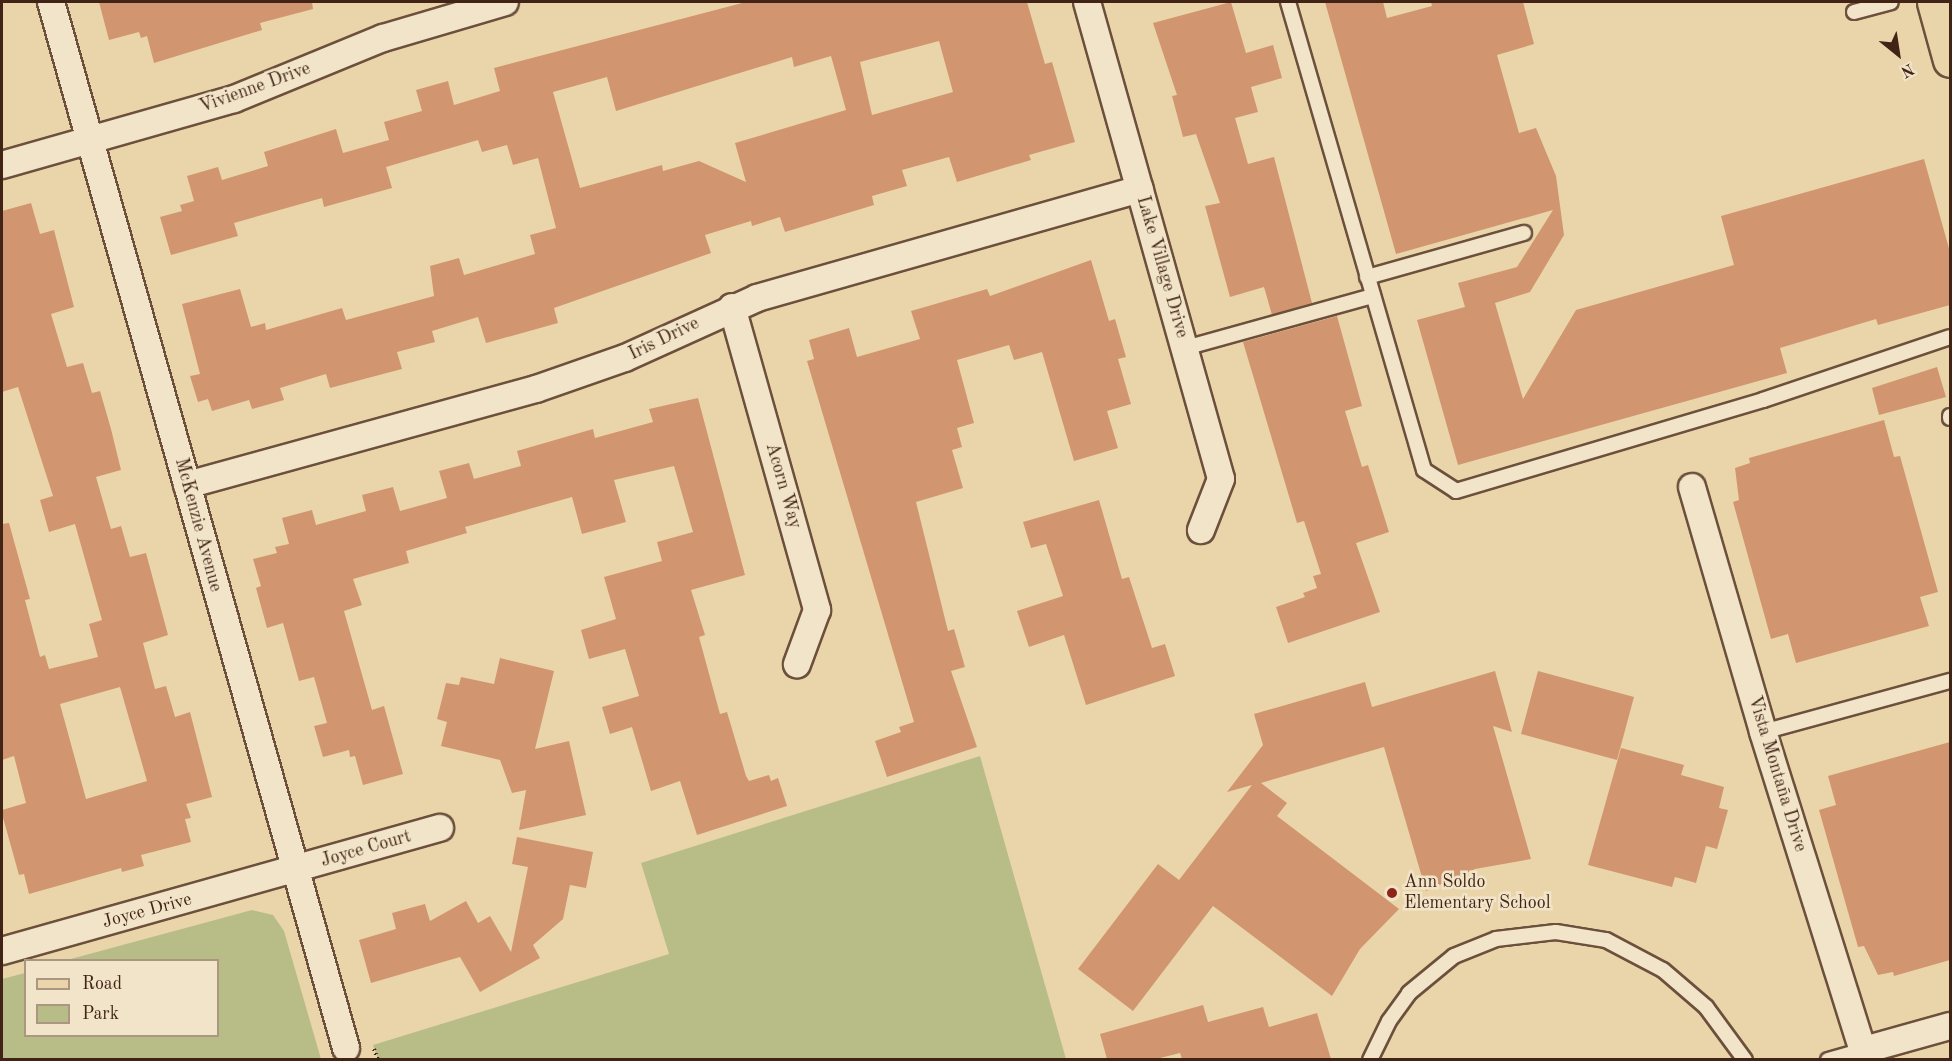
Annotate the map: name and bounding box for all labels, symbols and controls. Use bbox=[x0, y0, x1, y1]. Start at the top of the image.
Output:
north arrow bbox=[1868, 24, 1928, 84]
street label: Vivienne Drive bbox=[197, 58, 313, 118]
text: N bbox=[1898, 60, 1916, 80]
street label: Lake Village Drive bbox=[1131, 194, 1193, 340]
street label: Iris Drive bbox=[625, 313, 703, 365]
street label: Acorn Way bbox=[760, 440, 806, 532]
street label: McKenzie Avenue bbox=[170, 456, 226, 594]
street label: Vista Montaña Drive bbox=[1743, 693, 1811, 855]
street label: Joyce Court bbox=[318, 826, 414, 872]
place label: Ann Soldo Elementary School bbox=[1404, 872, 1551, 914]
marker: Ann Soldo Elementary School bbox=[1385, 886, 1399, 900]
street label: Joyce Drive bbox=[100, 889, 194, 933]
legend bbox=[24, 959, 219, 1037]
text: Road bbox=[82, 975, 122, 993]
text: Park bbox=[82, 1005, 119, 1023]

